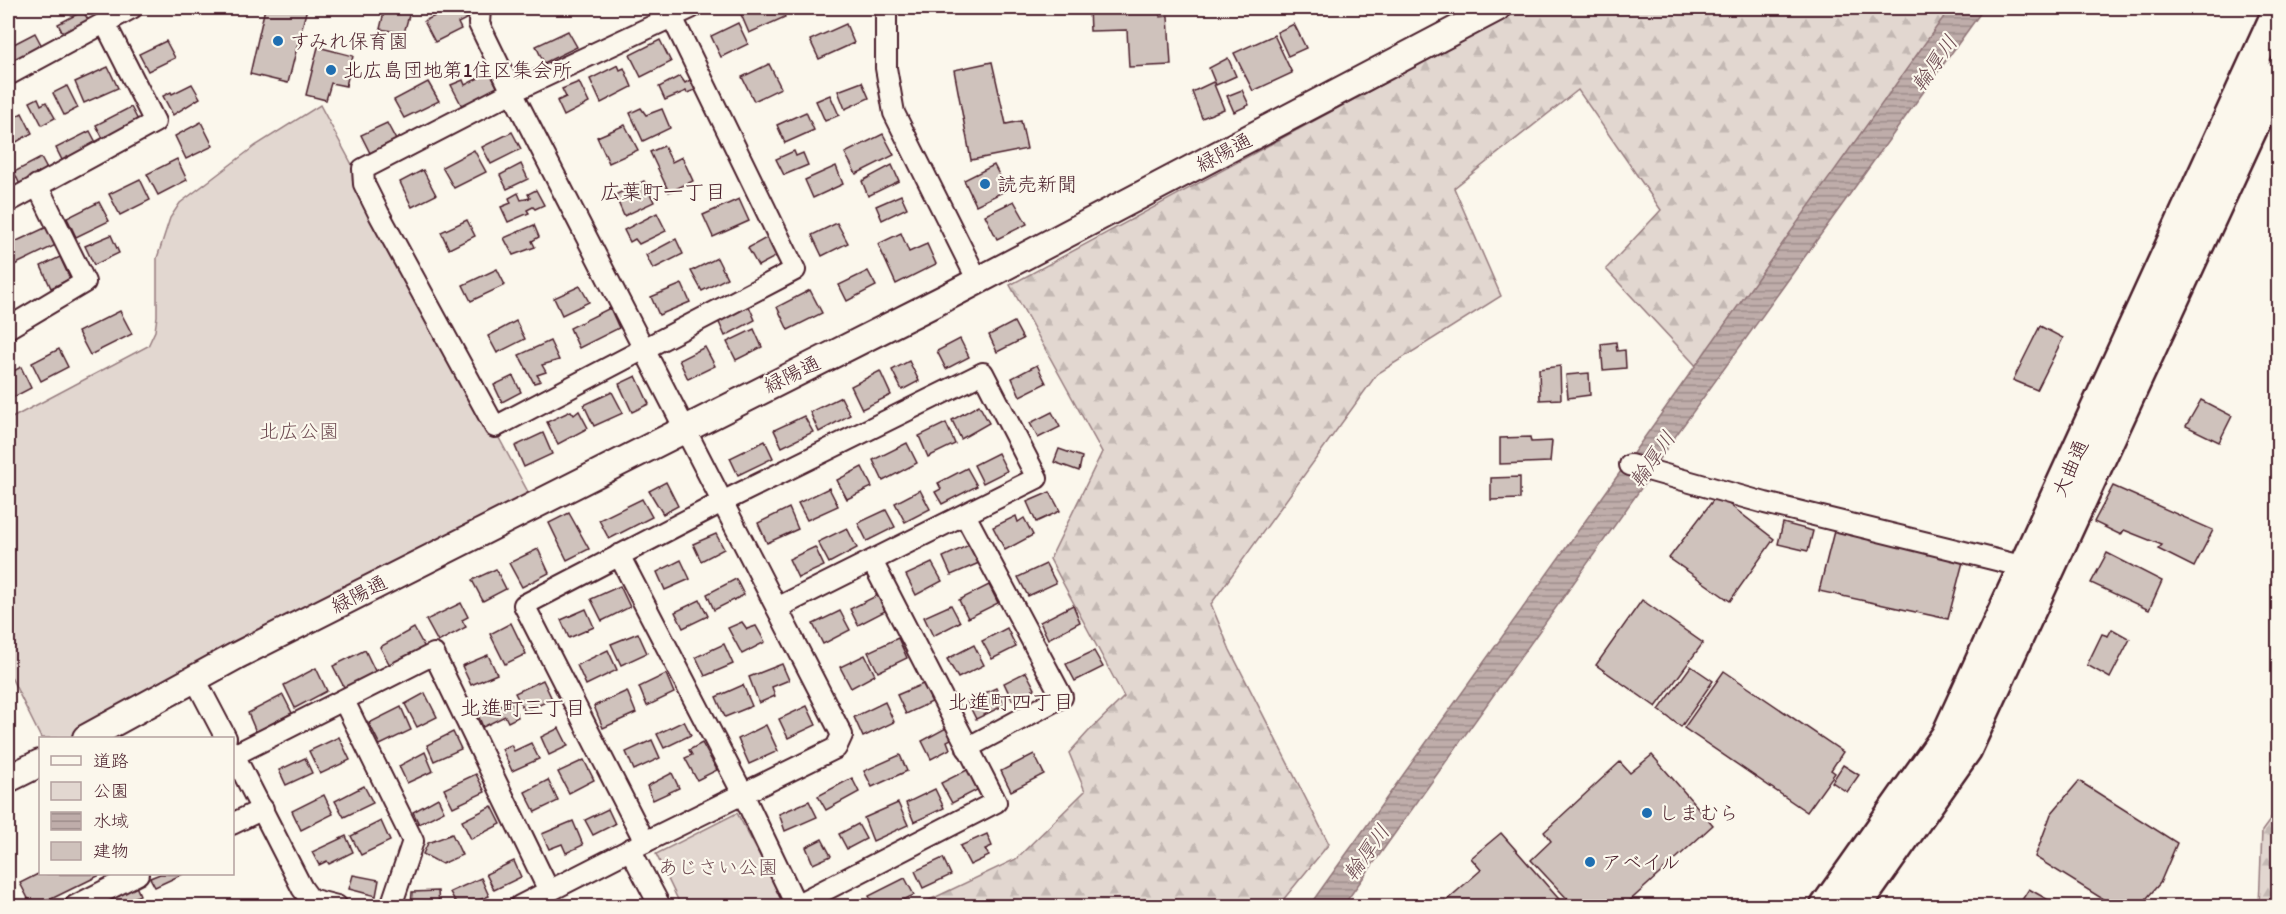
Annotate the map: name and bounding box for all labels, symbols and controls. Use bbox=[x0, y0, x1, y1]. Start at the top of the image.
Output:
place label: すみれ保育園 bbox=[290, 29, 408, 53]
water label: 輪厚川 bbox=[1906, 30, 1962, 96]
marker: すみれ保育園 bbox=[271, 34, 285, 48]
place label: 北広島団地第1住区集会所 bbox=[343, 58, 572, 82]
marker: 北広島団地第1住区集会所 bbox=[324, 63, 338, 77]
street label: 緑陽通 bbox=[1192, 127, 1256, 177]
place label: 読売新聞 bbox=[997, 172, 1077, 196]
marker: 読売新聞 bbox=[978, 177, 992, 191]
district label: 広葉町一丁目 bbox=[600, 179, 726, 204]
street label: 緑陽通 bbox=[760, 350, 824, 398]
park label: 北広公園 bbox=[259, 419, 339, 443]
water label: 輪厚川 bbox=[1624, 426, 1680, 492]
street label: 大曲通 bbox=[2047, 436, 2093, 500]
street label: 緑陽通 bbox=[327, 570, 391, 618]
district label: 北進町四丁目 bbox=[948, 689, 1074, 714]
district label: 北進町三丁目 bbox=[460, 695, 586, 720]
legend bbox=[39, 737, 234, 875]
text: 道路 bbox=[93, 750, 129, 772]
text: 公園 bbox=[93, 780, 129, 802]
place label: しまむら bbox=[1659, 801, 1739, 825]
marker: しまむら bbox=[1640, 806, 1654, 820]
text: 水域 bbox=[93, 810, 129, 832]
water label: 輪厚川 bbox=[1337, 819, 1395, 885]
text: 建物 bbox=[93, 840, 129, 862]
place label: アベイル bbox=[1602, 850, 1681, 874]
park label: あじさい公園 bbox=[658, 855, 778, 879]
marker: アベイル bbox=[1583, 855, 1597, 869]

